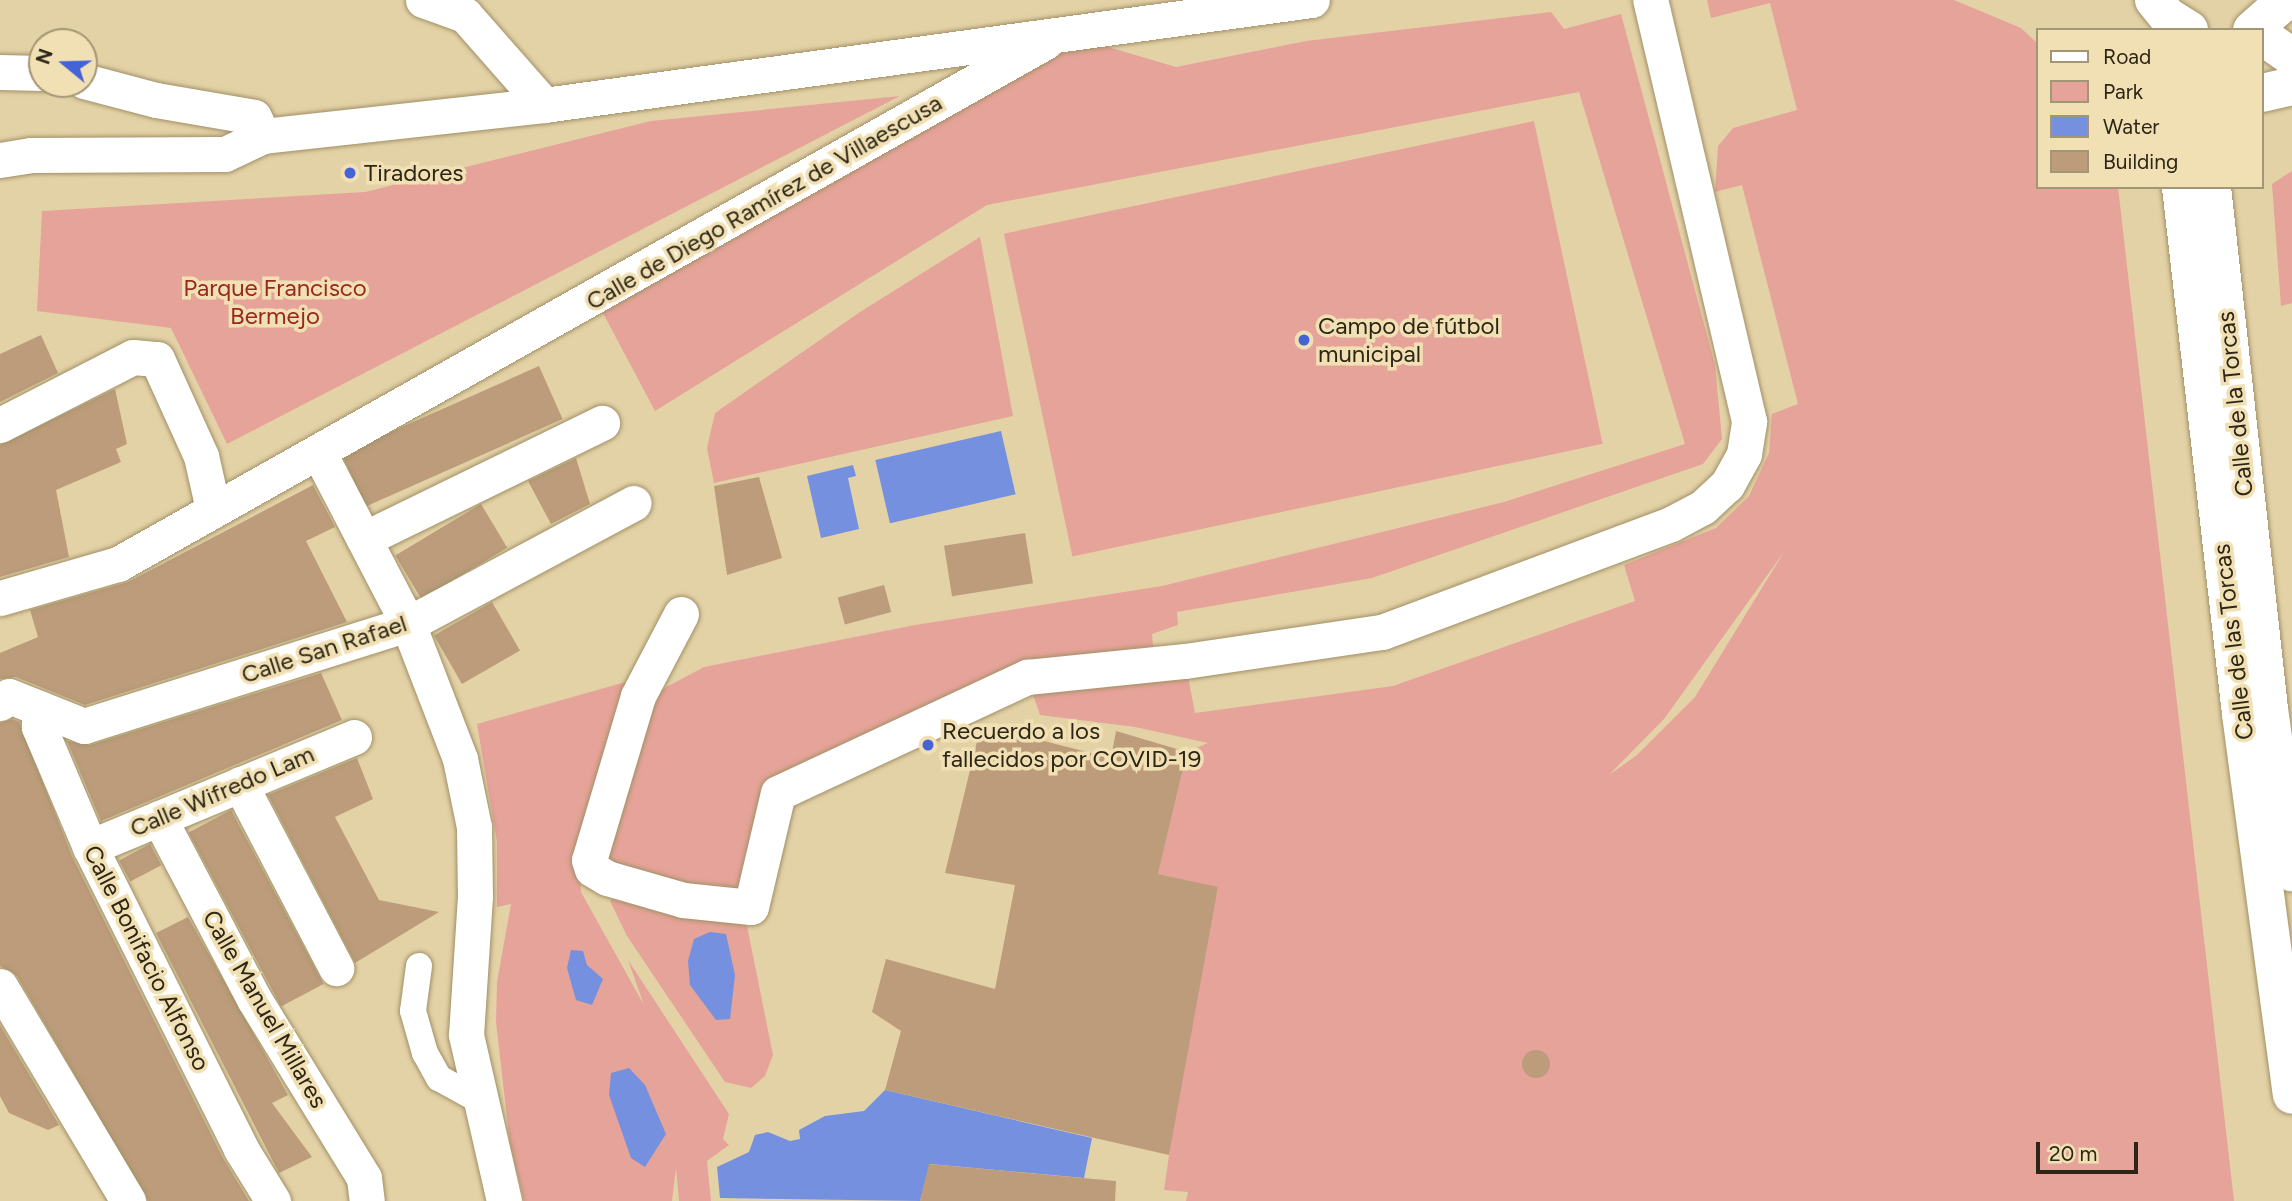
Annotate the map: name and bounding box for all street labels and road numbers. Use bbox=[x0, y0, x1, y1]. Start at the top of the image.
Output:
street label: Calle de Diego Ramírez de Villaescusa bbox=[581, 88, 947, 316]
street label: Calle de la Torcas bbox=[2211, 310, 2259, 498]
street label: Calle de las Torcas bbox=[2207, 542, 2259, 742]
street label: Calle San Rafael bbox=[238, 609, 410, 689]
street label: Calle Wifredo Lam bbox=[126, 739, 318, 843]
street label: Calle Bonifacio Alfonso bbox=[78, 841, 216, 1075]
street label: Calle Manuel Millares bbox=[197, 905, 333, 1113]

